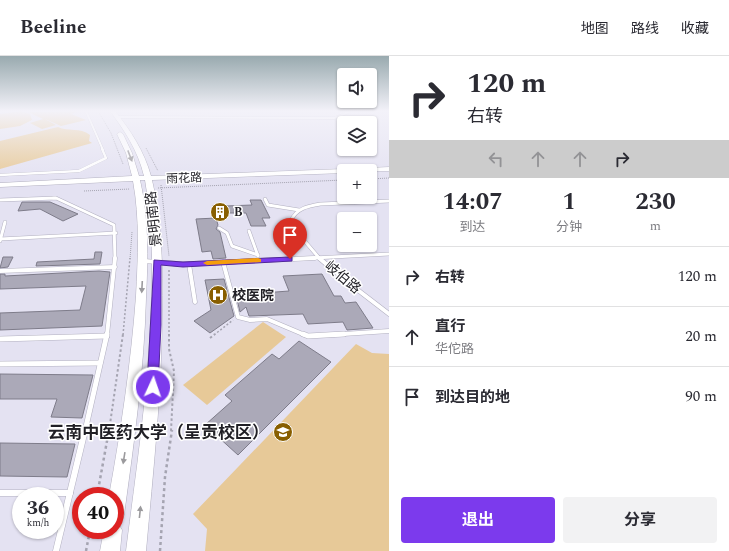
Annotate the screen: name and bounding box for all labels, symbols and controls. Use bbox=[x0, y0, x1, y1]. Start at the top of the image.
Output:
text: Beeline bbox=[20, 13, 86, 42]
text: 地图 bbox=[581, 18, 609, 39]
text: 路线 bbox=[631, 18, 659, 39]
text: 收藏 bbox=[681, 18, 709, 39]
text: 120 m bbox=[467, 62, 546, 105]
map controls bbox=[337, 68, 377, 252]
button: sound bbox=[337, 68, 377, 108]
icon: right bbox=[401, 72, 453, 124]
text: 右转 bbox=[467, 103, 503, 130]
button: layers bbox=[337, 116, 377, 156]
icon: left bbox=[485, 148, 507, 170]
icon: ahead bbox=[527, 148, 549, 170]
icon: ahead bbox=[569, 148, 591, 170]
icon: right bbox=[611, 148, 633, 170]
one-way arrow bbox=[128, 151, 134, 163]
button: + bbox=[337, 164, 377, 204]
street label: 雨花路 bbox=[166, 168, 202, 189]
text: 14:07 bbox=[442, 184, 503, 220]
text: 1 bbox=[562, 184, 576, 220]
text: 230 bbox=[635, 184, 676, 220]
street label: 景明南路 bbox=[140, 190, 167, 248]
building icon: B bbox=[209, 201, 231, 223]
place label: B bbox=[234, 203, 243, 222]
button: − bbox=[337, 212, 377, 252]
text: m bbox=[650, 216, 661, 236]
text: 到达 bbox=[459, 217, 485, 237]
text: 分钟 bbox=[556, 217, 582, 237]
pin bbox=[273, 218, 307, 259]
icon: arrive bbox=[279, 224, 301, 246]
street label: 岐伯路 bbox=[320, 256, 366, 299]
text: 120 m bbox=[678, 265, 717, 288]
icon: right bbox=[401, 266, 423, 288]
text: 右转 bbox=[435, 266, 465, 289]
one-way arrow bbox=[139, 281, 145, 294]
hospital icon: 校医院 bbox=[207, 284, 229, 306]
place label: 校医院 bbox=[232, 285, 274, 306]
text: 直行 bbox=[435, 315, 465, 338]
text: 20 m bbox=[685, 325, 717, 348]
icon: ahead bbox=[401, 326, 423, 348]
text: 华佗路 bbox=[435, 339, 474, 359]
position arrow bbox=[132, 366, 174, 408]
text: 90 m bbox=[685, 385, 717, 408]
icon: arrive bbox=[401, 386, 423, 408]
text: 到达目的地 bbox=[435, 386, 510, 409]
place label: 云南中医药大学（呈贡校区） bbox=[48, 420, 269, 446]
school or university icon: 云南中医药大学（呈贡校区） bbox=[272, 421, 294, 443]
one-way arrow bbox=[121, 452, 127, 464]
speed limit sign: 40 bbox=[72, 487, 124, 539]
text: 36 bbox=[27, 493, 49, 523]
button: 退出 bbox=[401, 497, 555, 543]
button: 分享 bbox=[563, 497, 717, 543]
one-way arrow bbox=[137, 506, 144, 518]
text: km/h bbox=[27, 515, 49, 531]

